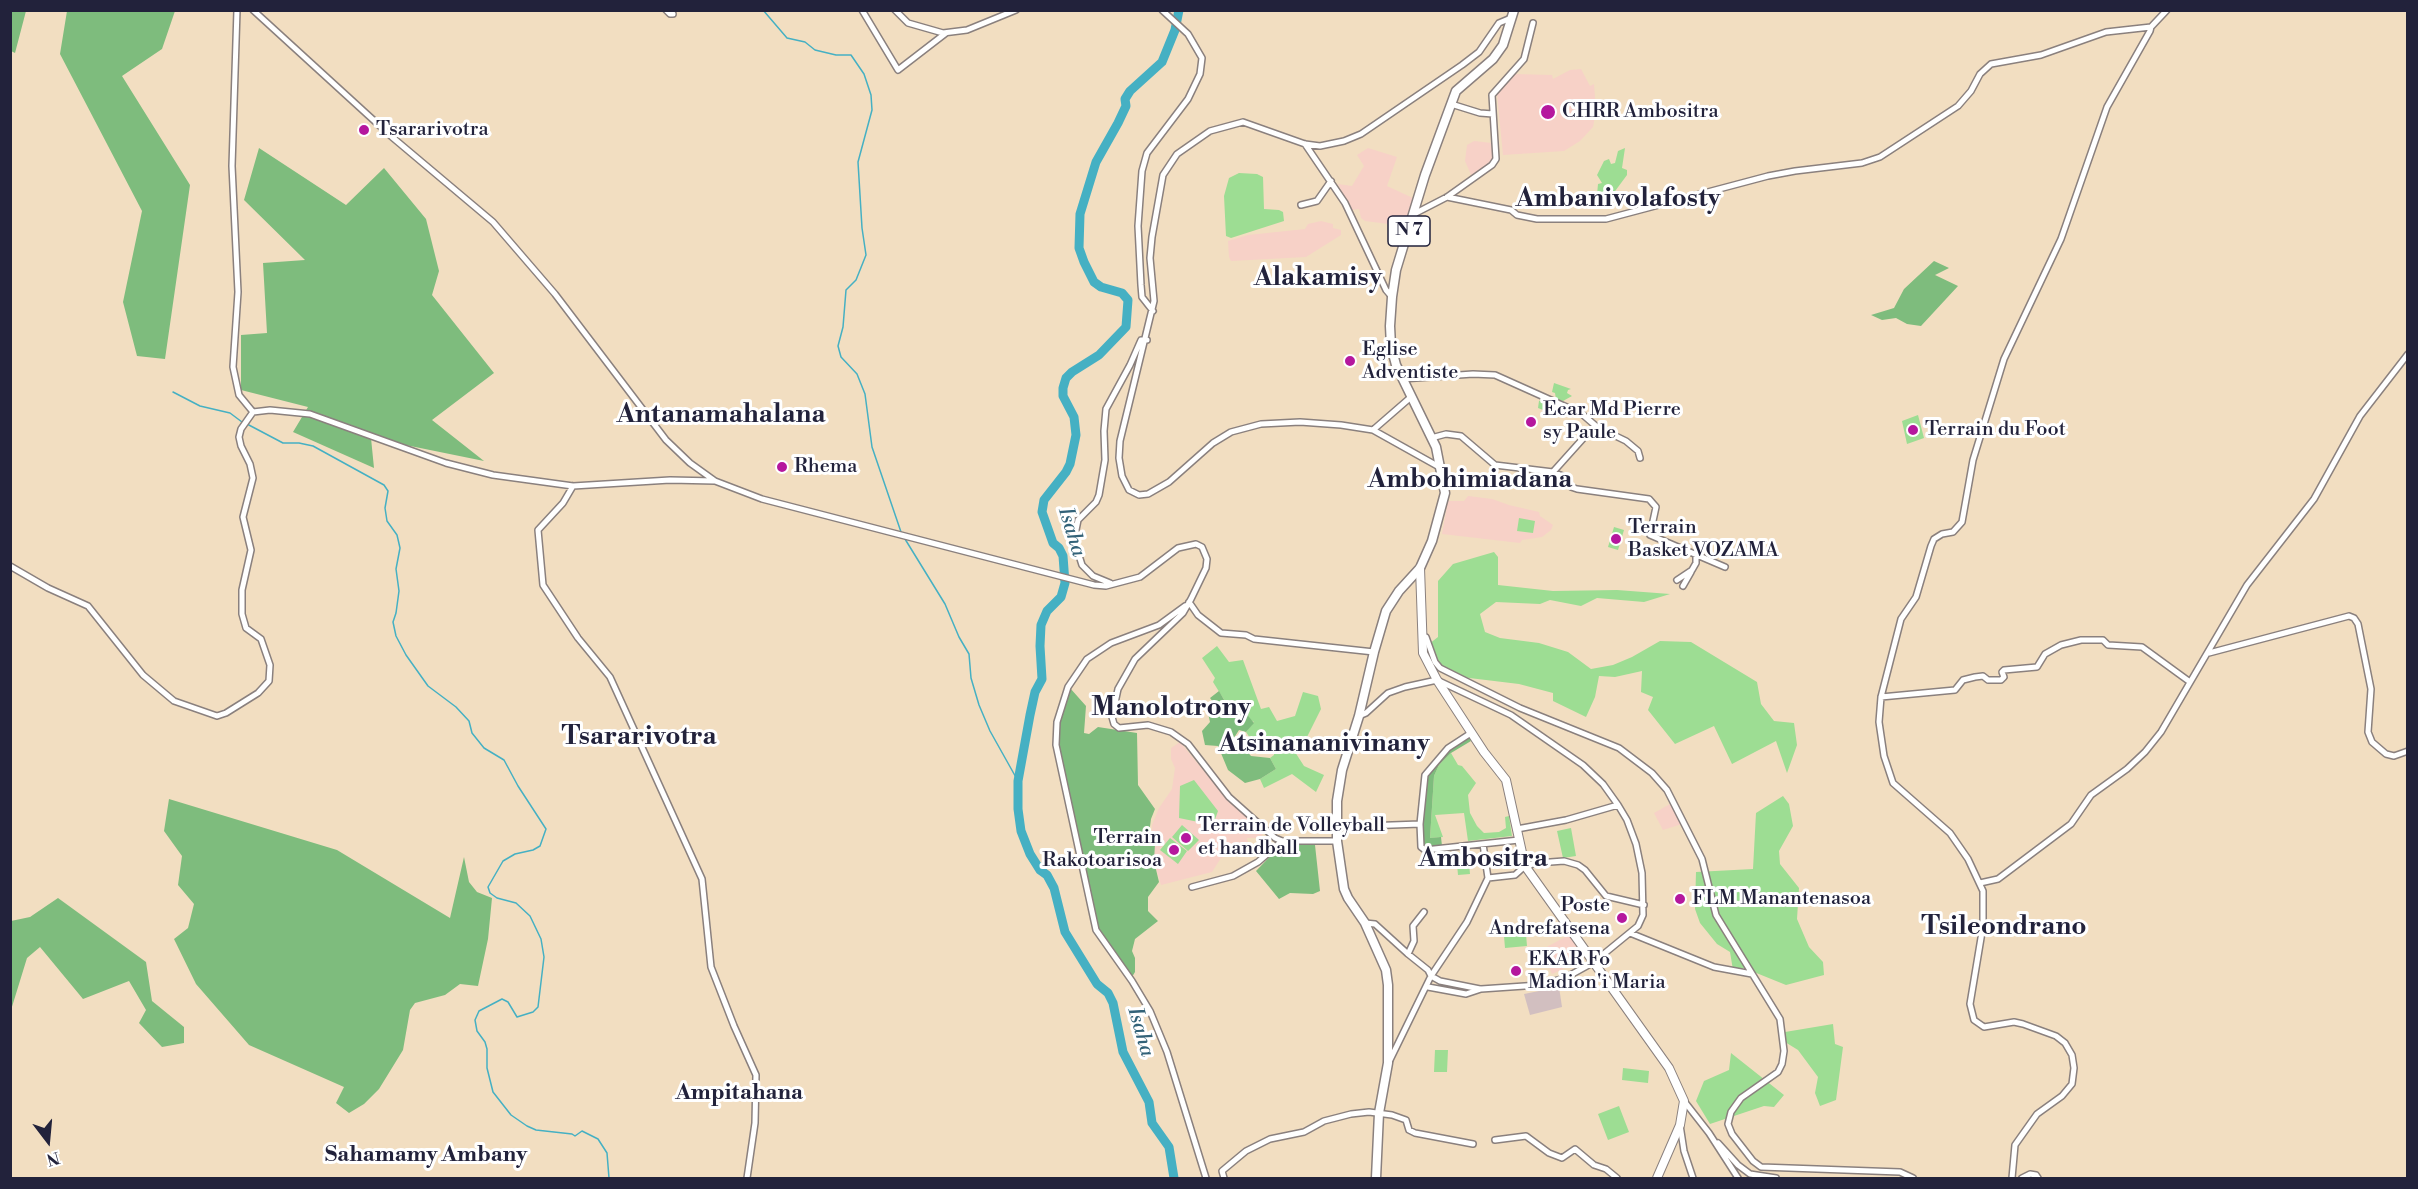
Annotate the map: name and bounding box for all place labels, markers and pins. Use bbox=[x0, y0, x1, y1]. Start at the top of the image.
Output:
place label: CHRR Ambositra bbox=[1562, 100, 1719, 124]
marker: CHRR Ambositra bbox=[1539, 103, 1557, 121]
place label: Tsararivotra bbox=[376, 118, 488, 142]
marker: Tsararivotra bbox=[357, 123, 371, 137]
place label: Eglise Adventiste bbox=[1362, 338, 1458, 385]
marker: Eglise Adventiste bbox=[1343, 354, 1357, 368]
place label: Ecar Md Pierre sy Paule bbox=[1543, 398, 1681, 445]
marker: Ecar Md Pierre sy Paule bbox=[1524, 415, 1538, 429]
place label: Terrain du Foot bbox=[1925, 418, 2066, 442]
marker: Terrain du Foot bbox=[1906, 423, 1920, 437]
place label: Rhema bbox=[794, 455, 857, 479]
marker: Rhema bbox=[775, 460, 789, 474]
place label: Terrain Basket VOZAMA bbox=[1628, 516, 1779, 563]
marker: Terrain Basket VOZAMA bbox=[1609, 532, 1623, 546]
place label: Terrain de Volleyball et handball bbox=[1198, 814, 1385, 861]
place label: Terrain Rakotoarisoa bbox=[1042, 826, 1162, 873]
marker: Terrain de Volleyball et handball bbox=[1179, 831, 1193, 845]
marker: Terrain Rakotoarisoa bbox=[1167, 843, 1181, 857]
place label: FLM Manantenasoa bbox=[1692, 887, 1871, 911]
marker: FLM Manantenasoa bbox=[1673, 892, 1687, 906]
place label: Poste Andrefatsena bbox=[1489, 894, 1610, 941]
marker: Poste Andrefatsena bbox=[1615, 911, 1629, 925]
place label: EKAR Fo Madion'i Maria bbox=[1528, 948, 1666, 995]
marker: EKAR Fo Madion'i Maria bbox=[1509, 964, 1523, 978]

